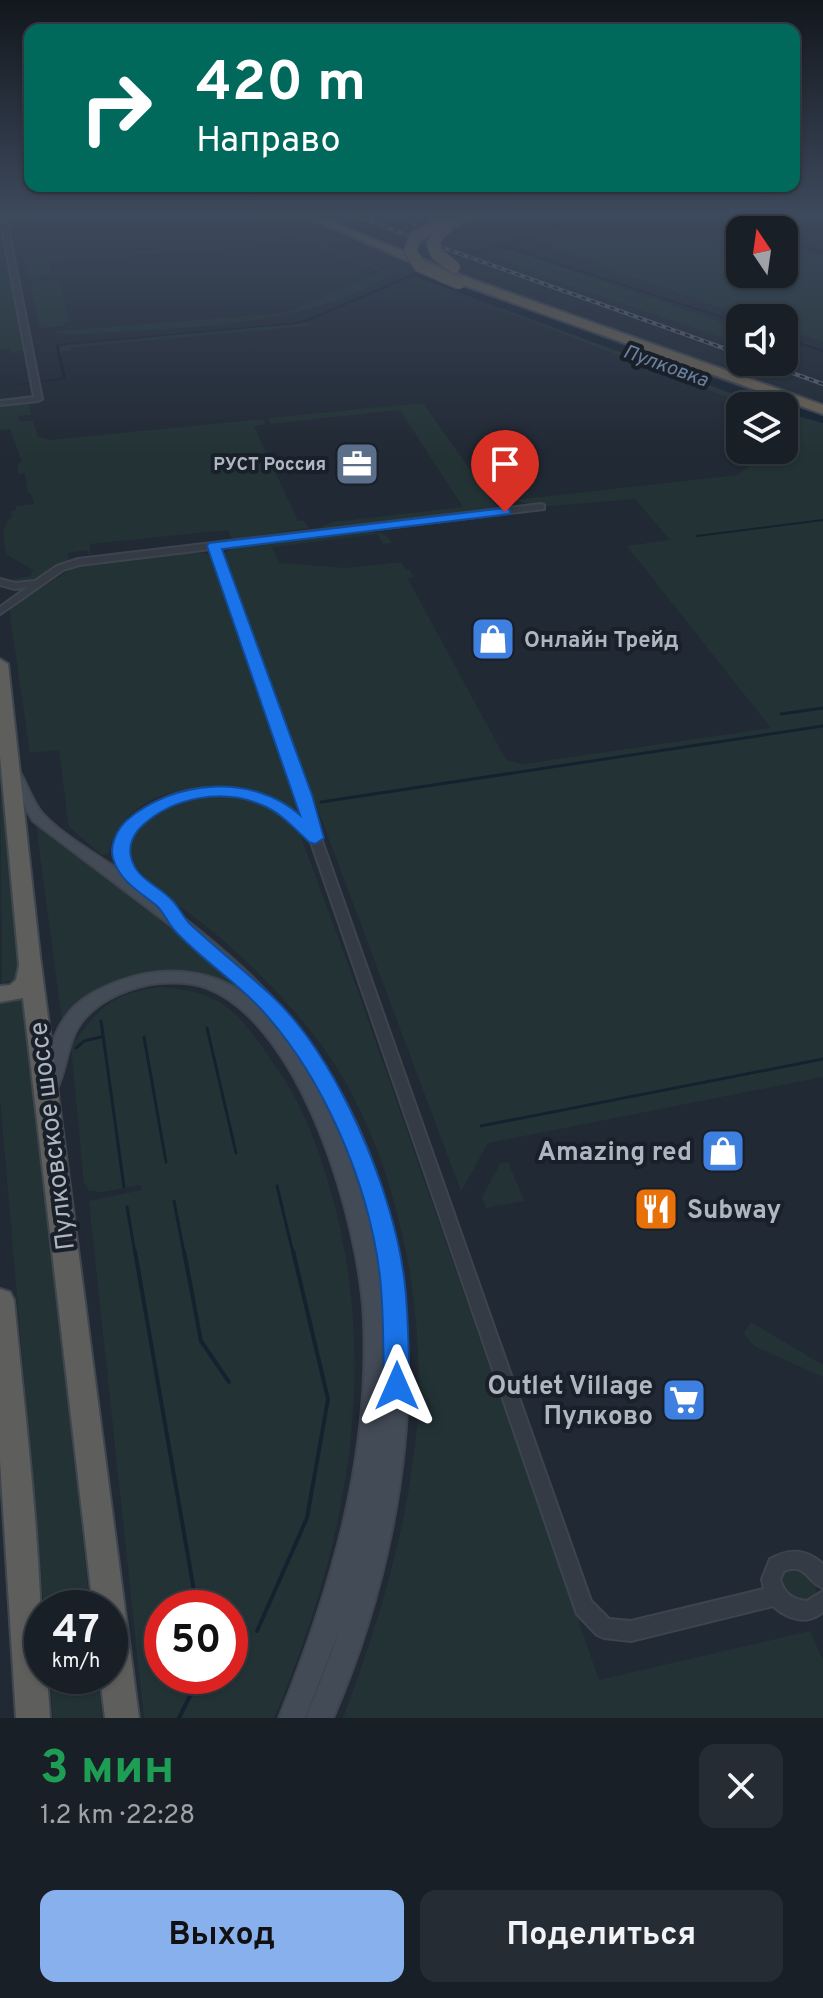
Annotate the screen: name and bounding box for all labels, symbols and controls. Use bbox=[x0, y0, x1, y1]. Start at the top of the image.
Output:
text: 420 m bbox=[196, 50, 366, 120]
icon: right bbox=[64, 56, 168, 160]
text: Направо bbox=[196, 119, 341, 165]
north arrow bbox=[726, 216, 798, 288]
map controls bbox=[726, 216, 798, 464]
button: sound bbox=[726, 304, 798, 376]
water label: Пулковка bbox=[619, 340, 712, 394]
button: layers bbox=[726, 392, 798, 464]
pin bbox=[471, 430, 539, 512]
office icon: РУСТ Россия bbox=[333, 440, 381, 488]
icon: arrive bbox=[483, 442, 527, 486]
place label: РУСТ Россия bbox=[213, 454, 326, 477]
shop icon: Онлайн Трейд bbox=[469, 615, 517, 663]
place label: Онлайн Трейд bbox=[524, 628, 679, 655]
street label: Пулковское шоссе bbox=[23, 1020, 84, 1252]
shop icon: Amazing red bbox=[699, 1127, 747, 1175]
place label: Amazing red bbox=[537, 1137, 692, 1170]
restaurant icon: Subway bbox=[632, 1185, 680, 1233]
place label: Subway bbox=[687, 1195, 782, 1228]
position arrow bbox=[355, 1344, 439, 1428]
place label: Outlet Village Пулково bbox=[487, 1371, 653, 1434]
supermarket icon: Outlet Village Пулково bbox=[660, 1376, 708, 1424]
speed limit sign: 50 bbox=[144, 1590, 248, 1694]
text: 47 bbox=[52, 1607, 100, 1657]
text: km/h bbox=[52, 1649, 100, 1675]
text: 3 мин bbox=[40, 1740, 174, 1800]
button: close bbox=[699, 1744, 783, 1828]
text: 1.2 km · 22:28 bbox=[40, 1800, 195, 1833]
button: Выход bbox=[40, 1890, 404, 1982]
button: Поделиться bbox=[420, 1890, 783, 1982]

